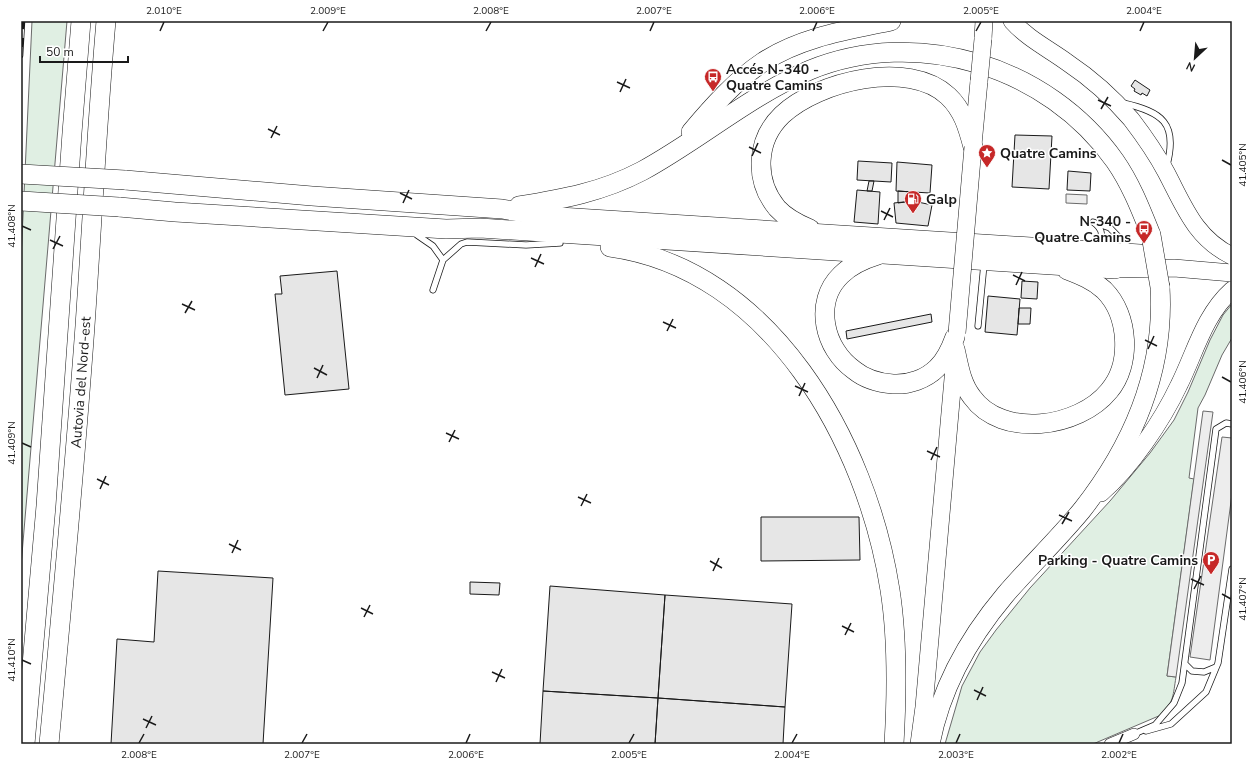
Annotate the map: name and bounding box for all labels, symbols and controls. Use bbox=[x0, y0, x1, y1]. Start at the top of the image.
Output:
text: 2.010°E bbox=[146, 4, 182, 18]
text: 2.009°E bbox=[310, 4, 346, 18]
text: 2.008°E bbox=[473, 4, 509, 18]
text: 2.007°E bbox=[636, 4, 672, 18]
text: 2.006°E bbox=[799, 4, 835, 18]
text: 2.005°E bbox=[963, 4, 999, 18]
text: 2.004°E bbox=[1126, 4, 1162, 18]
scale bar bbox=[40, 38, 128, 64]
north arrow bbox=[1175, 38, 1215, 78]
text: 50 m bbox=[46, 44, 74, 60]
text: N bbox=[1184, 58, 1198, 75]
place label: Accés N-340 - Quatre Camins bbox=[726, 60, 823, 95]
bus stop icon: Accés N-340 - Quatre Camins bbox=[703, 67, 723, 92]
place icon: Quatre Camins bbox=[977, 143, 997, 168]
text: 41.405°N bbox=[1236, 143, 1250, 187]
place label: Quatre Camins bbox=[1000, 144, 1097, 163]
fuel station icon: Galp bbox=[903, 189, 923, 214]
place label: Galp bbox=[926, 190, 957, 209]
text: 41.408°N bbox=[5, 204, 19, 248]
place label: N-340 - Quatre Camins bbox=[1034, 212, 1131, 247]
bus stop icon: N-340 - Quatre Camins bbox=[1134, 219, 1154, 244]
street label: Autovia del Nord-est bbox=[66, 316, 95, 449]
text: 41.406°N bbox=[1236, 360, 1250, 404]
text: 41.409°N bbox=[5, 421, 19, 465]
parking icon: Parking - Quatre Camins bbox=[1201, 550, 1221, 575]
place label: Parking - Quatre Camins bbox=[1038, 551, 1198, 570]
text: 41.407°N bbox=[1236, 577, 1250, 621]
text: 41.410°N bbox=[5, 638, 19, 682]
text: 2.008°E bbox=[121, 748, 157, 762]
text: 2.007°E bbox=[284, 748, 320, 762]
text: 2.006°E bbox=[448, 748, 484, 762]
text: 2.005°E bbox=[611, 748, 647, 762]
text: 2.004°E bbox=[774, 748, 810, 762]
text: 2.003°E bbox=[938, 748, 974, 762]
text: 2.002°E bbox=[1101, 748, 1137, 762]

